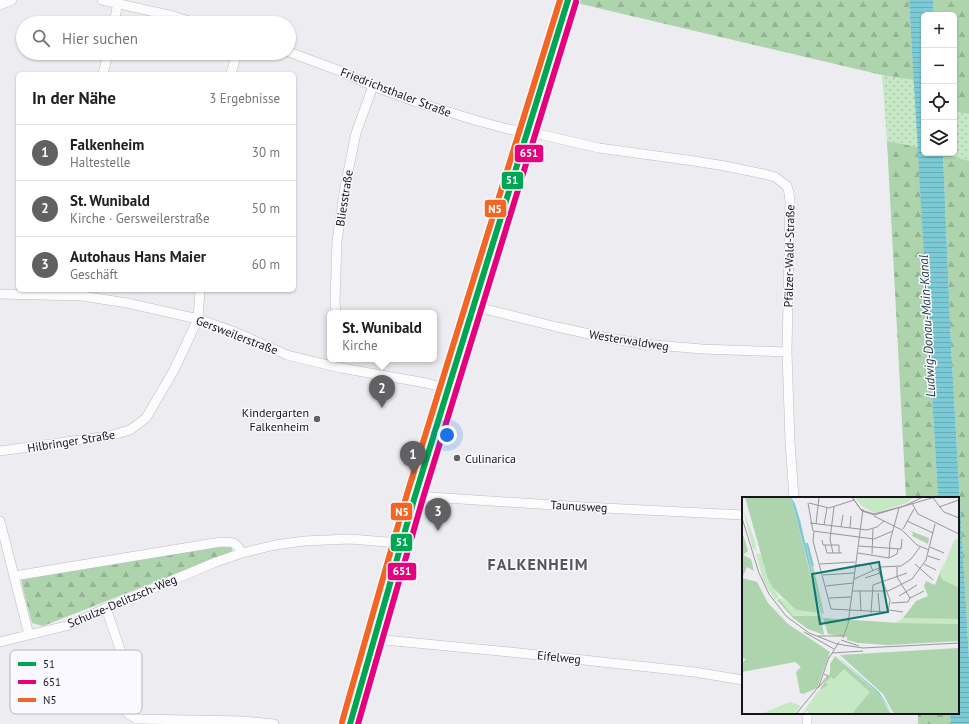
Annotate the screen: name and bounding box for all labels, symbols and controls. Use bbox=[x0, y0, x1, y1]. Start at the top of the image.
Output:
map controls bbox=[921, 12, 957, 156]
button: + bbox=[921, 12, 957, 48]
search box bbox=[16, 16, 296, 60]
icon: search bbox=[30, 27, 52, 49]
text: Hier suchen bbox=[62, 29, 138, 48]
button: − bbox=[921, 48, 957, 84]
street label: Friedrichsthaler Straße bbox=[338, 64, 454, 120]
button: locate bbox=[921, 84, 957, 120]
text: In der Nähe bbox=[32, 87, 116, 109]
text: 3 Ergebnisse bbox=[209, 90, 280, 107]
button: layers bbox=[921, 120, 957, 156]
text: Falkenheim bbox=[70, 135, 144, 154]
text: 1 bbox=[41, 144, 49, 161]
text: 30 m bbox=[252, 144, 280, 161]
line badge: 651 bbox=[514, 144, 544, 163]
text: 651 bbox=[520, 146, 538, 160]
text: Haltestelle bbox=[70, 154, 130, 171]
street label: Bliesstraße bbox=[332, 169, 356, 227]
line badge: 51 bbox=[501, 171, 524, 190]
text: 51 bbox=[506, 173, 518, 187]
text: St. Wunibald bbox=[70, 191, 150, 210]
line badge: N5 bbox=[484, 199, 507, 218]
text: 2 bbox=[41, 200, 49, 217]
text: 50 m bbox=[252, 200, 280, 217]
text: N5 bbox=[488, 202, 502, 216]
street label: Pfälzer-Wald-Straße bbox=[781, 204, 797, 308]
text: Kirche · Gersweilerstraße bbox=[70, 210, 210, 227]
text: Autohaus Hans Maier bbox=[70, 247, 206, 266]
water label: Ludwig-Donau-Main-Kanal bbox=[915, 254, 939, 398]
text: 3 bbox=[41, 256, 49, 273]
text: 60 m bbox=[252, 256, 280, 273]
text: Geschäft bbox=[70, 266, 118, 283]
popup bbox=[327, 310, 437, 362]
street label: Gersweilerstraße bbox=[194, 312, 280, 358]
text: St. Wunibald bbox=[342, 318, 422, 337]
street label: Westerwaldweg bbox=[588, 326, 670, 354]
text: Kirche bbox=[342, 337, 378, 354]
pin: 2 bbox=[369, 375, 395, 408]
place label: Kindergarten Falkenheim bbox=[242, 405, 309, 434]
marker: Kindergarten Falkenheim bbox=[312, 414, 322, 424]
your location bbox=[437, 425, 457, 445]
street label: Hilbringer Straße bbox=[26, 427, 116, 455]
pin: 1 bbox=[400, 441, 426, 474]
place label: Culinarica bbox=[465, 451, 516, 466]
marker: Culinarica bbox=[452, 453, 462, 463]
street label: Taunusweg bbox=[550, 497, 608, 515]
inset map bbox=[742, 497, 959, 714]
pin: 3 bbox=[425, 498, 451, 531]
line badge: N5 bbox=[390, 502, 413, 521]
text: N5 bbox=[395, 505, 409, 519]
line badge: 51 bbox=[390, 533, 413, 552]
text: 51 bbox=[396, 535, 408, 549]
district label: FALKENHEIM bbox=[488, 554, 588, 574]
line badge: 651 bbox=[387, 562, 417, 581]
text: 651 bbox=[393, 564, 411, 578]
street label: Schulze-Delitzsch-Weg bbox=[65, 571, 179, 631]
street label: Eifelweg bbox=[536, 647, 582, 667]
legend bbox=[10, 650, 142, 714]
text: 51 bbox=[43, 657, 55, 671]
text: 651 bbox=[43, 675, 61, 689]
text: N5 bbox=[43, 693, 56, 707]

